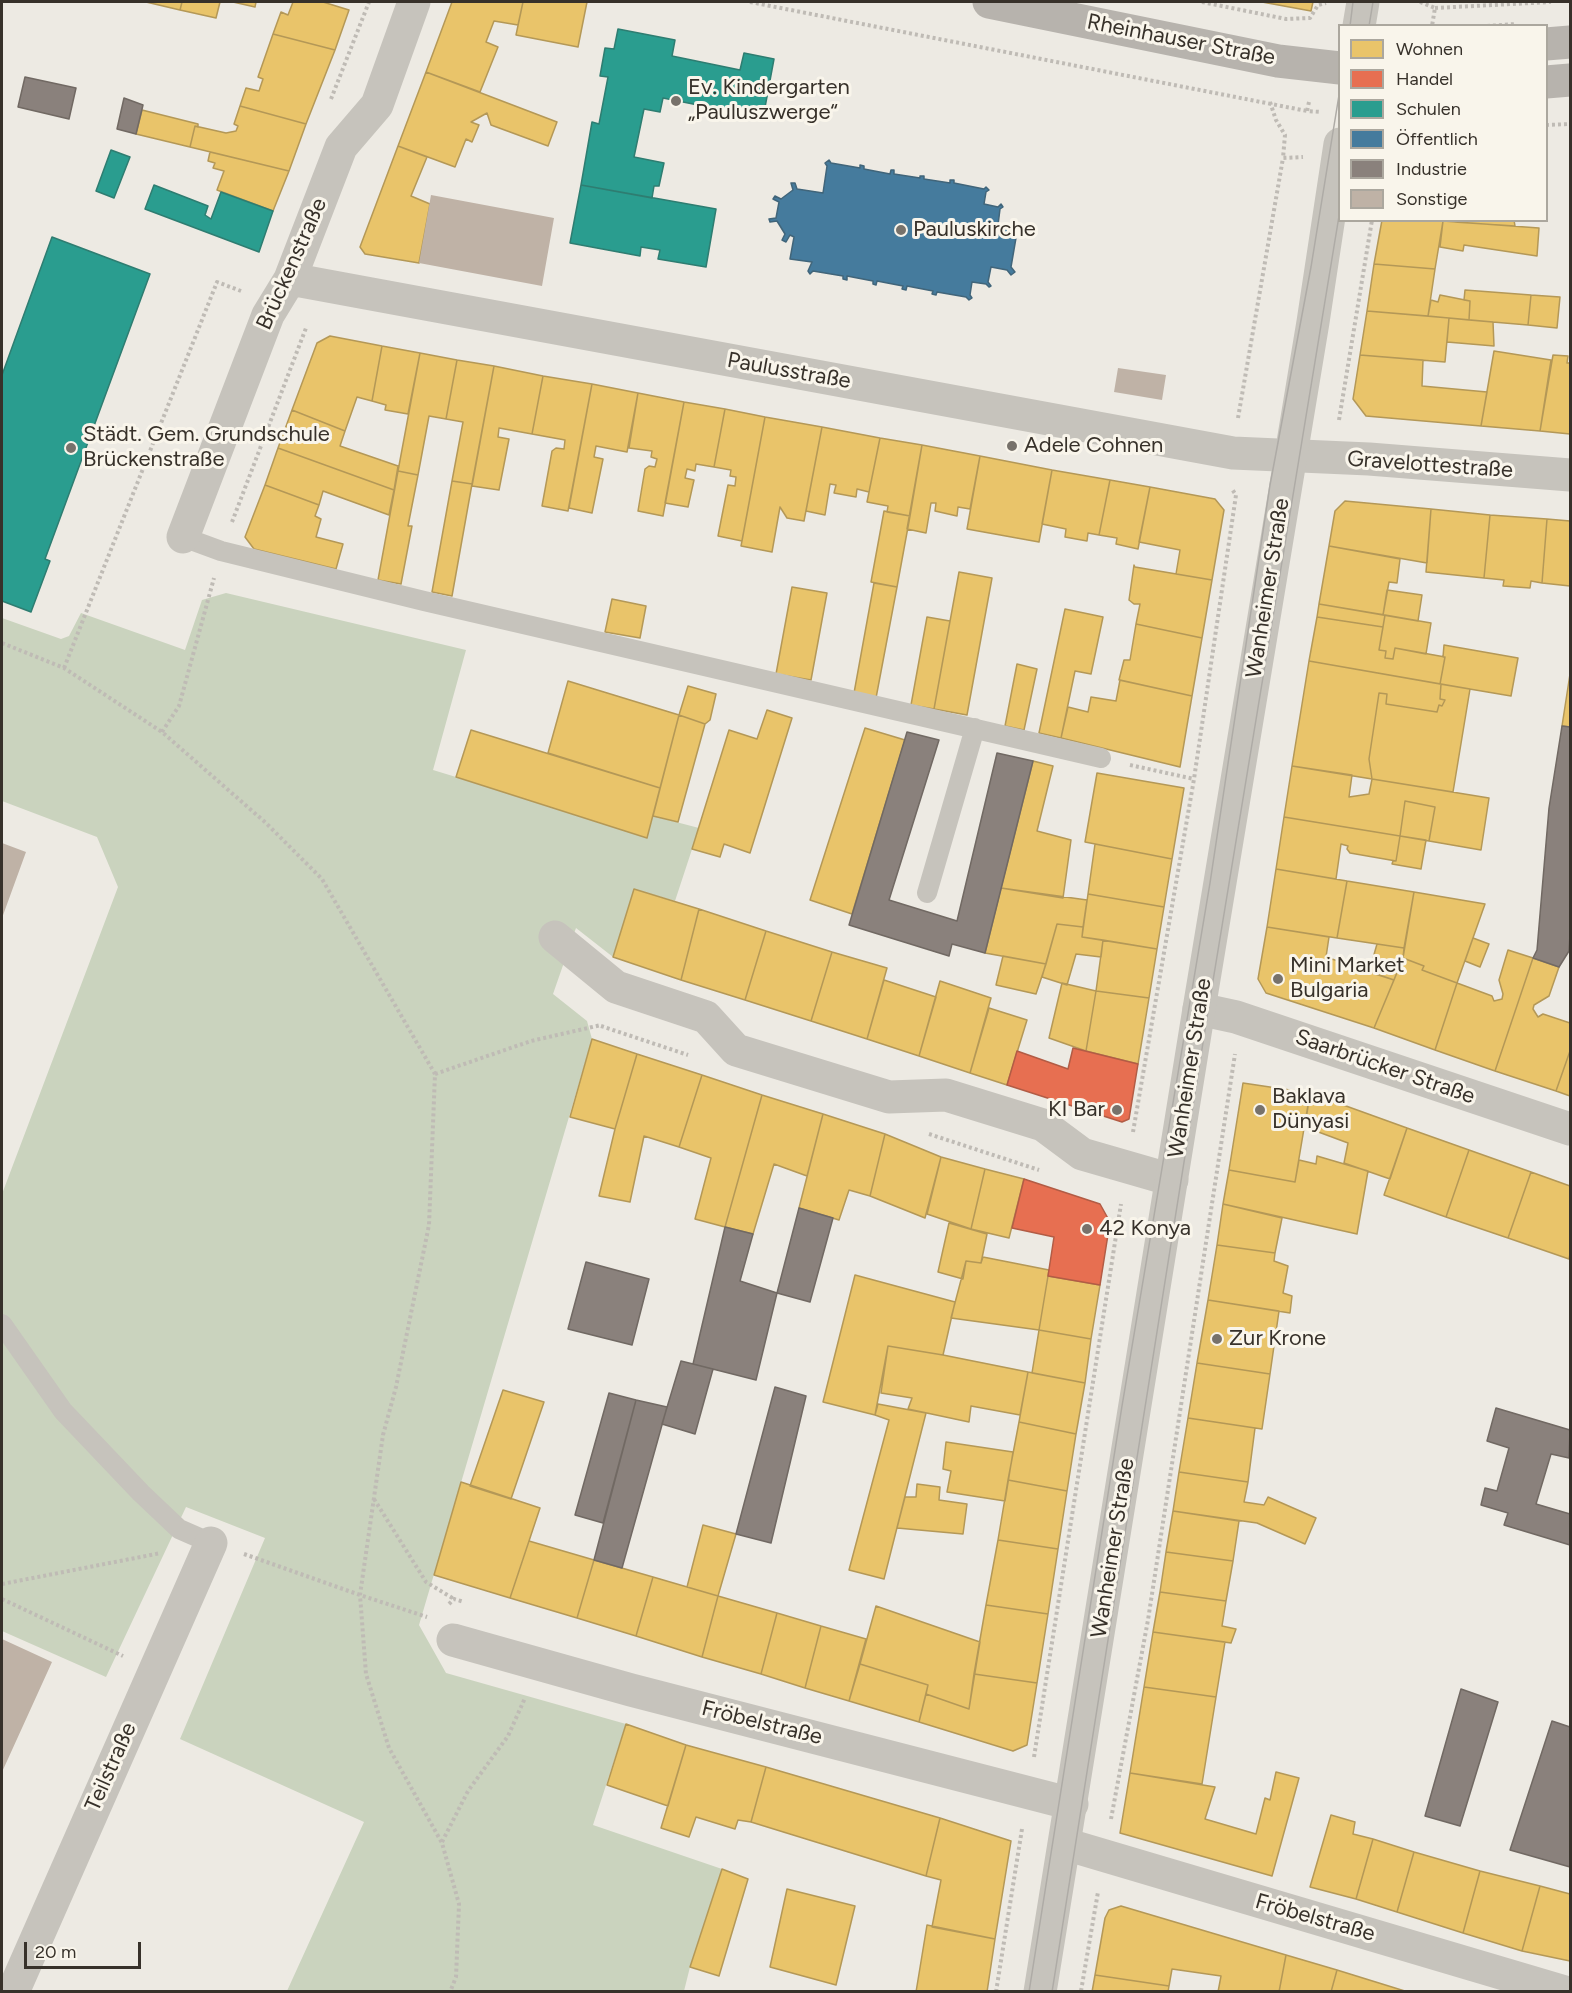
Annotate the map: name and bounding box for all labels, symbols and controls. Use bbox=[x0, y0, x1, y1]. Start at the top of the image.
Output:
street label: Rheinhauser Straße bbox=[1085, 9, 1277, 71]
legend bbox=[1338, 24, 1548, 222]
text: Wohnen bbox=[1396, 38, 1463, 60]
text: Handel bbox=[1396, 68, 1453, 90]
place label: Ev. Kindergarten „Pauluszwerge“ bbox=[688, 75, 850, 126]
marker: Ev. Kindergarten „Pauluszwerge“ bbox=[669, 94, 683, 108]
text: Schulen bbox=[1396, 98, 1461, 120]
text: Öffentlich bbox=[1396, 128, 1478, 150]
text: Industrie bbox=[1396, 158, 1467, 180]
text: Sonstige bbox=[1396, 188, 1467, 210]
street label: Brückenstraße bbox=[251, 194, 333, 334]
place label: Pauluskirche bbox=[913, 217, 1036, 243]
marker: Pauluskirche bbox=[894, 223, 908, 237]
street label: Paulusstraße bbox=[725, 347, 853, 395]
place label: Städt. Gem. Grundschule Brückenstraße bbox=[83, 422, 330, 474]
place label: Adele Cohnen bbox=[1024, 433, 1163, 459]
marker: Adele Cohnen bbox=[1005, 439, 1019, 453]
marker: Städt. Gem. Grundschule Brückenstraße bbox=[64, 441, 78, 455]
street label: Gravelottestraße bbox=[1346, 446, 1514, 484]
street label: Wanheimer Straße bbox=[1241, 496, 1295, 680]
place label: Mini Market Bulgaria bbox=[1290, 953, 1405, 1004]
marker: Mini Market Bulgaria bbox=[1271, 972, 1285, 986]
street label: Wanheimer Straße bbox=[1163, 976, 1217, 1160]
street label: Saarbrücker Straße bbox=[1292, 1024, 1478, 1110]
place label: Baklava Dünyasi bbox=[1272, 1084, 1349, 1136]
place label: KI Bar bbox=[1048, 1097, 1105, 1123]
marker: KI Bar bbox=[1110, 1103, 1124, 1117]
marker: Baklava Dünyasi bbox=[1253, 1103, 1267, 1117]
place label: 42 Konya bbox=[1099, 1216, 1191, 1242]
marker: 42 Konya bbox=[1080, 1222, 1094, 1236]
place label: Zur Krone bbox=[1229, 1326, 1326, 1352]
marker: Zur Krone bbox=[1210, 1332, 1224, 1346]
street label: Wanheimer Straße bbox=[1086, 1456, 1140, 1640]
street label: Fröbelstraße bbox=[699, 1695, 825, 1751]
street label: Teilstraße bbox=[80, 1719, 142, 1815]
street label: Fröbelstraße bbox=[1252, 1888, 1378, 1948]
scale bar bbox=[27, 1930, 144, 1968]
text: 20 m bbox=[35, 1941, 76, 1963]

